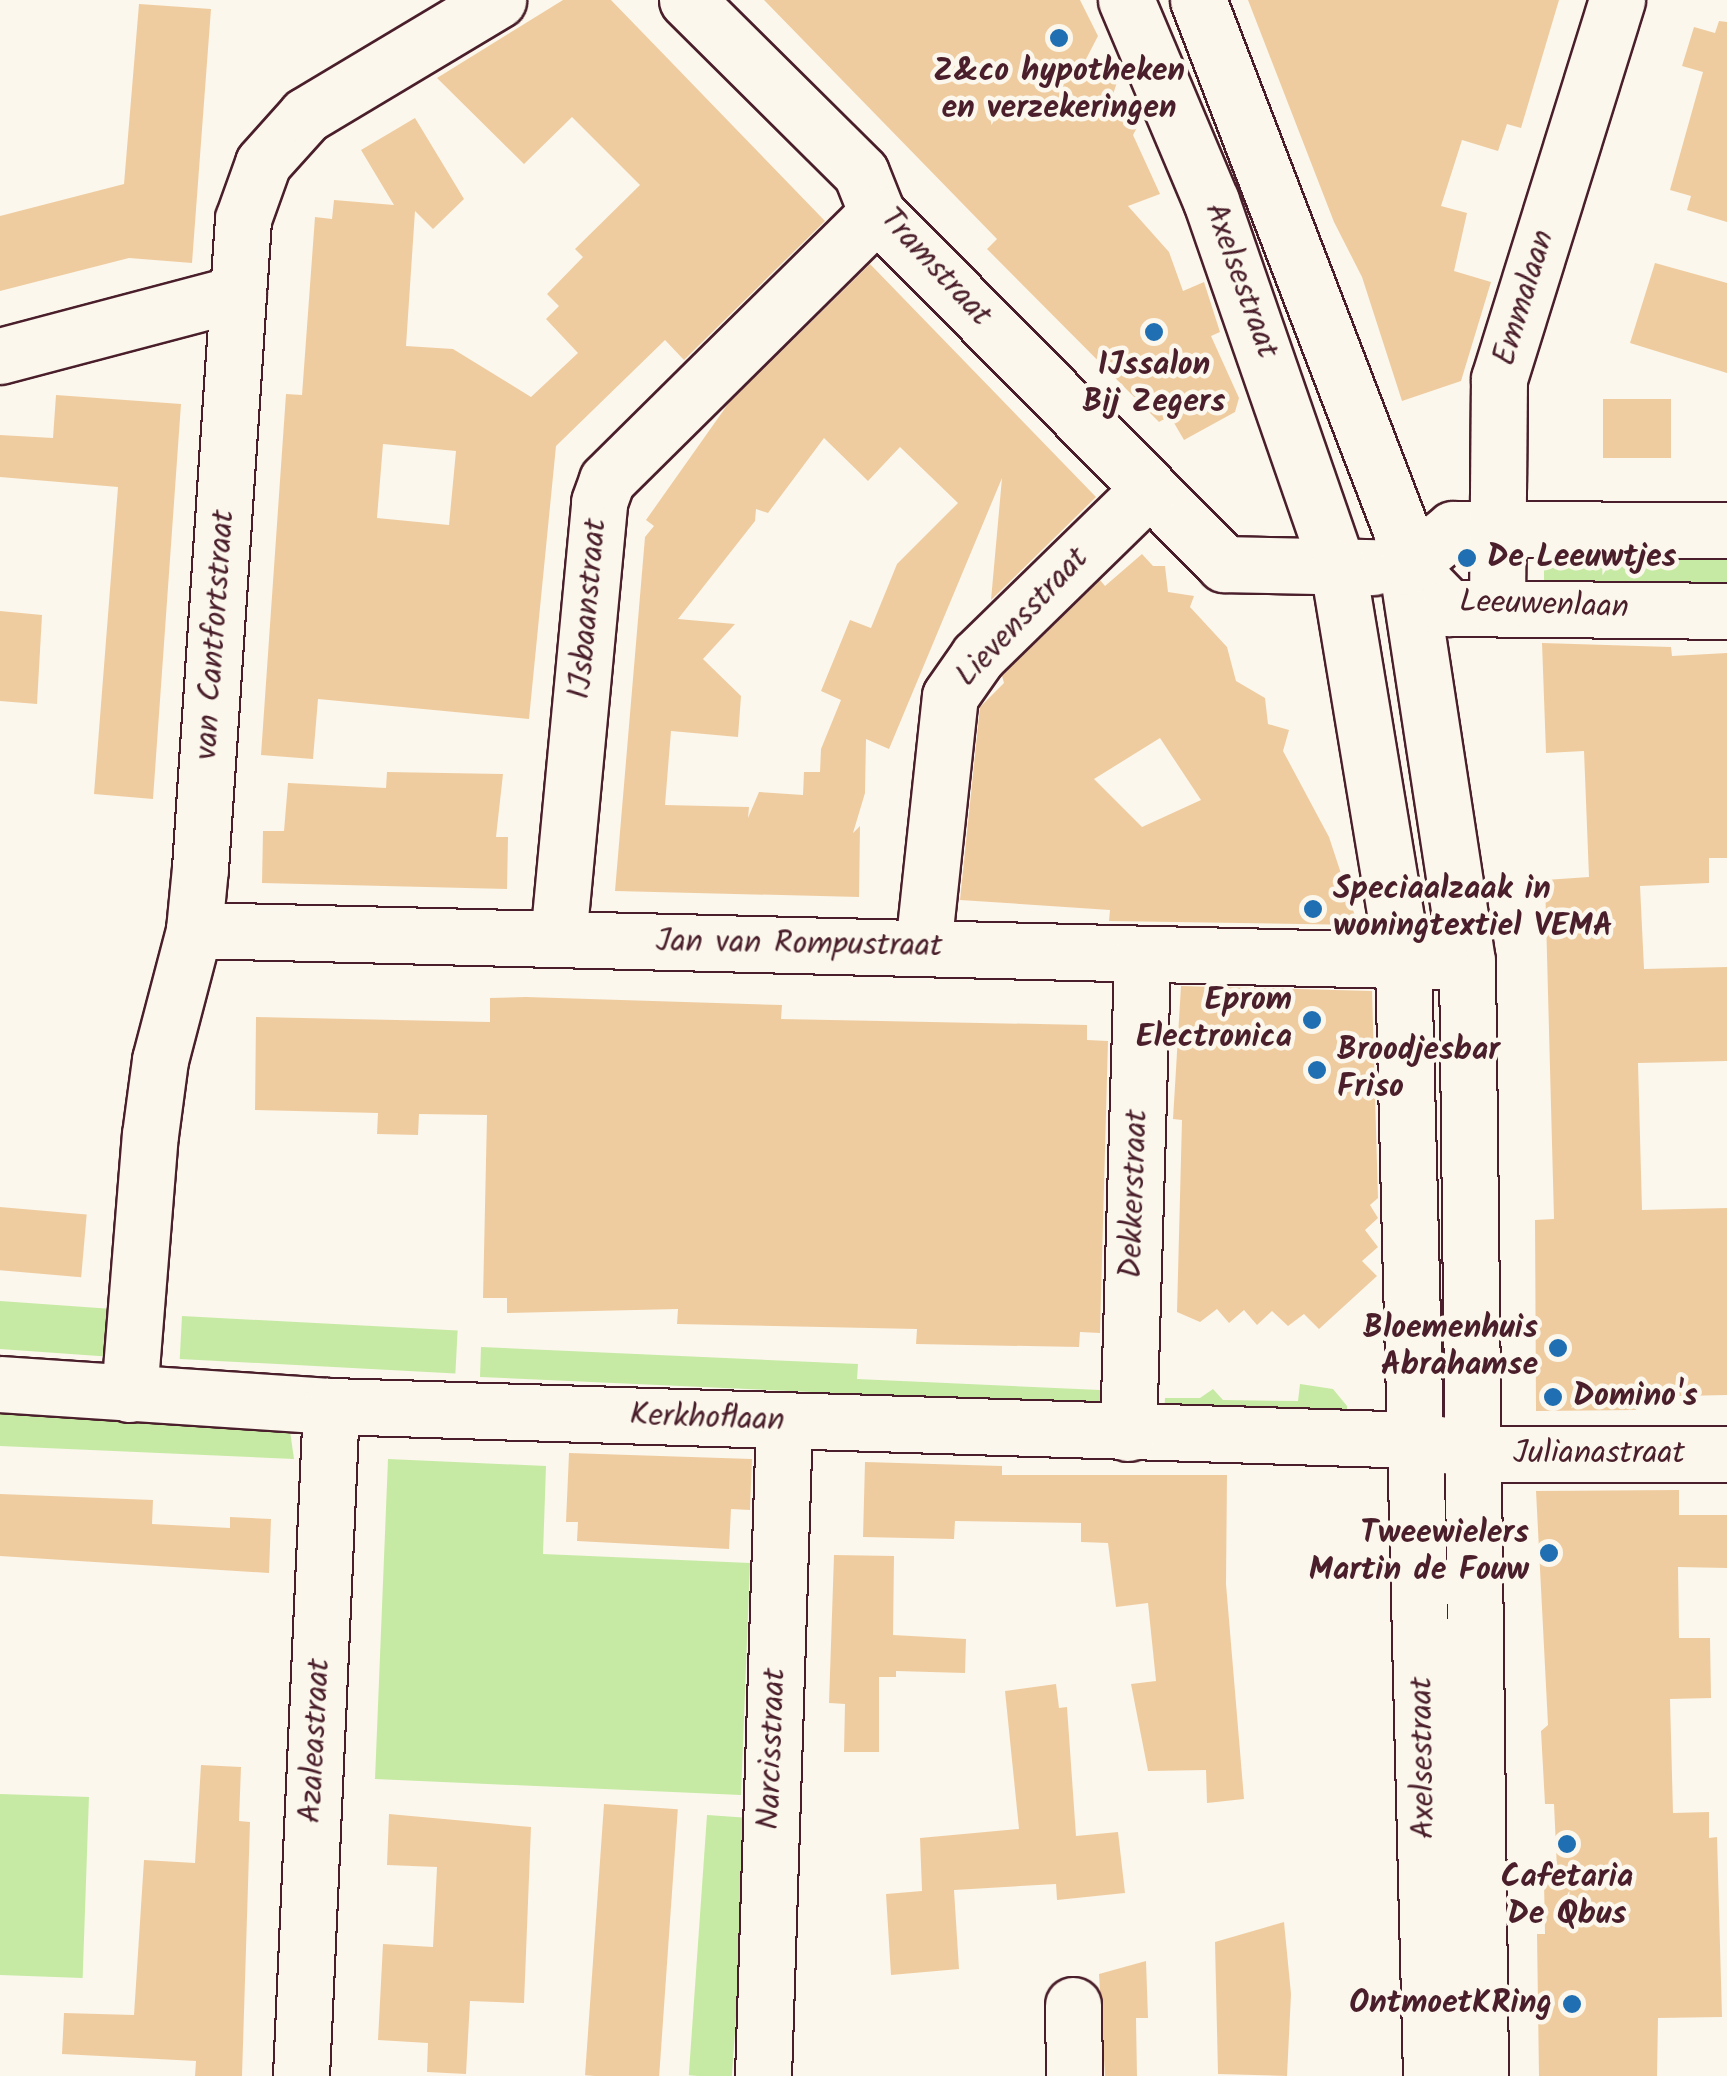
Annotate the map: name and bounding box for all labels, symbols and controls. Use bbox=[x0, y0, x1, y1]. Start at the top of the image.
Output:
marker: Z&co hypotheken en verzekeringen bbox=[1048, 27, 1070, 49]
place label: Z&co hypotheken en verzekeringen bbox=[933, 54, 1185, 129]
street label: Axelsestraat bbox=[1194, 198, 1286, 364]
street label: Tramstraat bbox=[871, 201, 999, 335]
street label: Emmalaan bbox=[1486, 226, 1564, 370]
marker: IJssalon Bij Zegers bbox=[1143, 321, 1165, 343]
place label: IJssalon Bij Zegers bbox=[1083, 348, 1225, 423]
street label: van Cantfortstraat bbox=[188, 509, 244, 761]
street label: IJsbaanstraat bbox=[562, 517, 616, 701]
place label: De Leeuwtjes bbox=[1487, 539, 1677, 577]
street label: Lievensstraat bbox=[949, 540, 1097, 696]
marker: De Leeuwtjes bbox=[1456, 547, 1478, 569]
street label: Leeuwenlaan bbox=[1459, 584, 1629, 628]
place label: Speciaalzaak in woningtextiel VEMA bbox=[1333, 872, 1613, 947]
marker: Speciaalzaak in woningtextiel VEMA bbox=[1302, 898, 1324, 920]
street label: Jan van Rompustraat bbox=[655, 923, 943, 967]
place label: Eprom Electronica bbox=[1136, 983, 1292, 1058]
marker: Eprom Electronica bbox=[1301, 1009, 1323, 1031]
place label: Broodjesbar Friso bbox=[1337, 1033, 1500, 1108]
marker: Broodjesbar Friso bbox=[1306, 1059, 1328, 1081]
street label: Dekkerstraat bbox=[1113, 1109, 1157, 1279]
place label: Bloemenhuis Abrahamse bbox=[1363, 1311, 1538, 1386]
marker: Bloemenhuis Abrahamse bbox=[1547, 1337, 1569, 1359]
place label: Domino's bbox=[1573, 1378, 1698, 1416]
marker: Domino's bbox=[1542, 1386, 1564, 1408]
street label: Kerkhoflaan bbox=[629, 1397, 785, 1441]
street label: Julianastraat bbox=[1513, 1435, 1685, 1473]
place label: Tweewielers Martin de Fouw bbox=[1309, 1516, 1529, 1591]
marker: Tweewielers Martin de Fouw bbox=[1538, 1542, 1560, 1564]
street label: Azaleastraat bbox=[293, 1658, 339, 1824]
street label: Narcisstraat bbox=[751, 1667, 795, 1831]
street label: Axelsestraat bbox=[1403, 1676, 1445, 1840]
marker: Cafetaria De Qbus bbox=[1556, 1833, 1578, 1855]
place label: Cafetaria De Qbus bbox=[1501, 1860, 1633, 1935]
place label: OntmoetKRing bbox=[1349, 1985, 1552, 2023]
marker: OntmoetKRing bbox=[1561, 1993, 1583, 2015]

